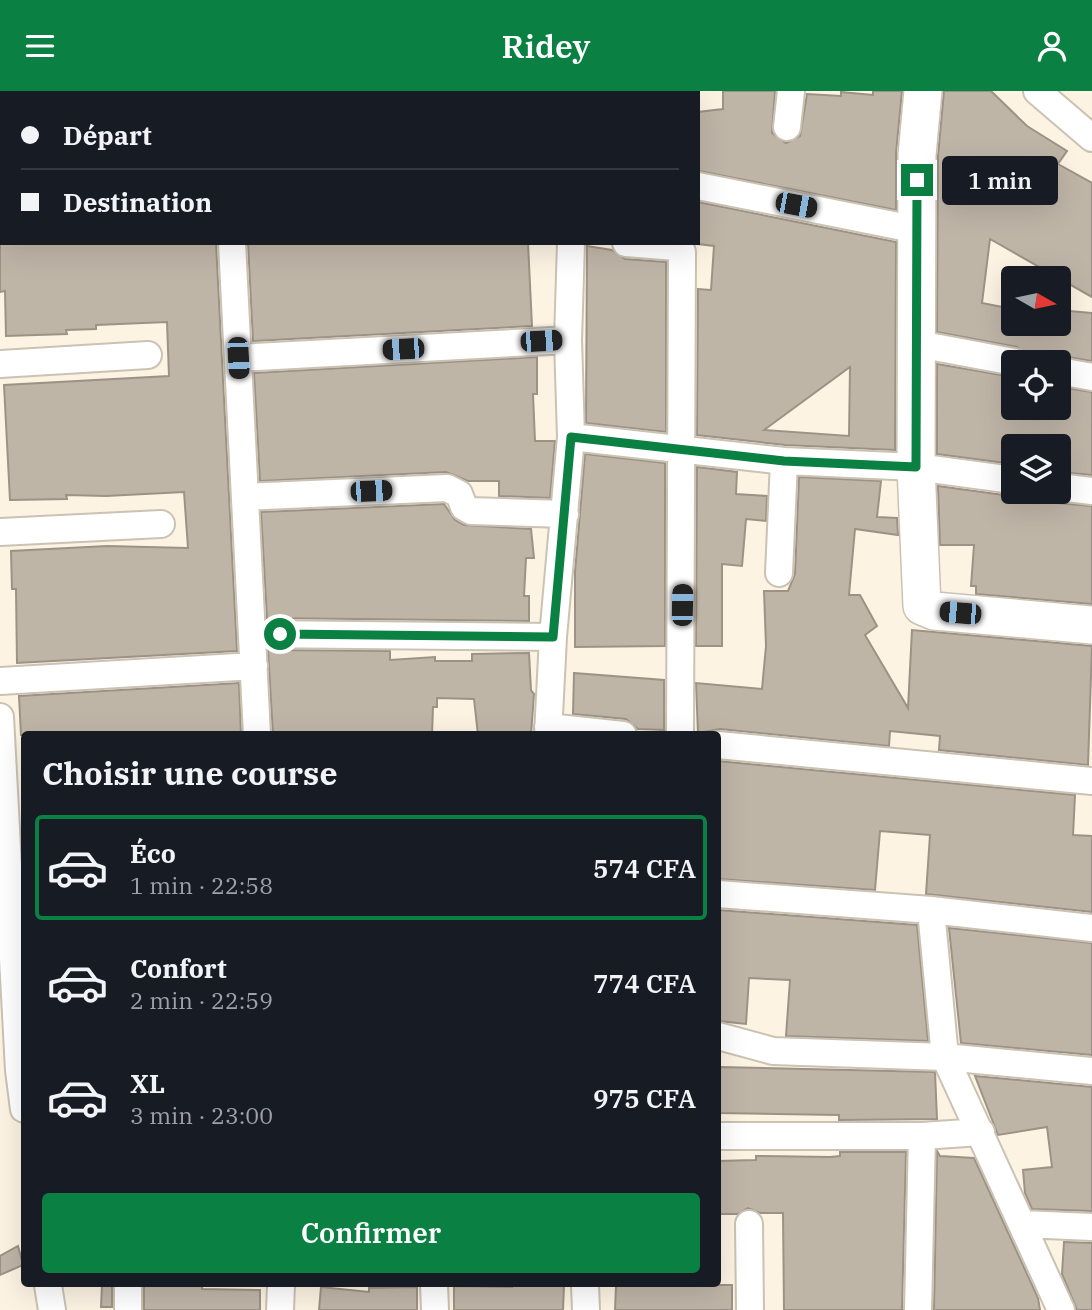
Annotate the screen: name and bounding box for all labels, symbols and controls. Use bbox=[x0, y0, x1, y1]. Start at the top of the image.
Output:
text: Ridey bbox=[502, 25, 590, 67]
icon: menu bbox=[21, 27, 59, 65]
icon: person bbox=[1033, 27, 1071, 65]
text: Départ bbox=[63, 118, 152, 152]
callout: 1 min bbox=[942, 155, 1057, 205]
route end bbox=[901, 164, 933, 196]
text: 1 min bbox=[968, 165, 1032, 195]
text: Destination bbox=[63, 185, 212, 219]
car bbox=[774, 191, 819, 219]
north arrow bbox=[1001, 266, 1071, 336]
map controls bbox=[1001, 266, 1071, 504]
car bbox=[520, 329, 563, 353]
car bbox=[227, 336, 250, 380]
car bbox=[382, 337, 425, 361]
button: locate bbox=[1001, 350, 1071, 420]
button: layers bbox=[1001, 434, 1071, 504]
car bbox=[350, 480, 393, 502]
car bbox=[672, 584, 693, 626]
car bbox=[939, 601, 982, 625]
route start bbox=[264, 618, 296, 650]
text: Choisir une course bbox=[42, 752, 338, 794]
icon: car bbox=[46, 836, 109, 899]
text: Éco bbox=[130, 836, 176, 870]
text: 574 CFA bbox=[593, 851, 696, 885]
text: 1 min · 22:58 bbox=[130, 870, 273, 900]
icon: car bbox=[46, 951, 109, 1014]
text: Confort bbox=[130, 951, 227, 985]
text: 774 CFA bbox=[593, 966, 696, 1000]
text: 2 min · 22:59 bbox=[130, 985, 273, 1015]
icon: car bbox=[46, 1066, 109, 1129]
text: XL bbox=[130, 1066, 165, 1100]
text: 975 CFA bbox=[593, 1081, 696, 1115]
text: 3 min · 23:00 bbox=[130, 1100, 273, 1130]
button: Confirmer bbox=[42, 1193, 700, 1273]

